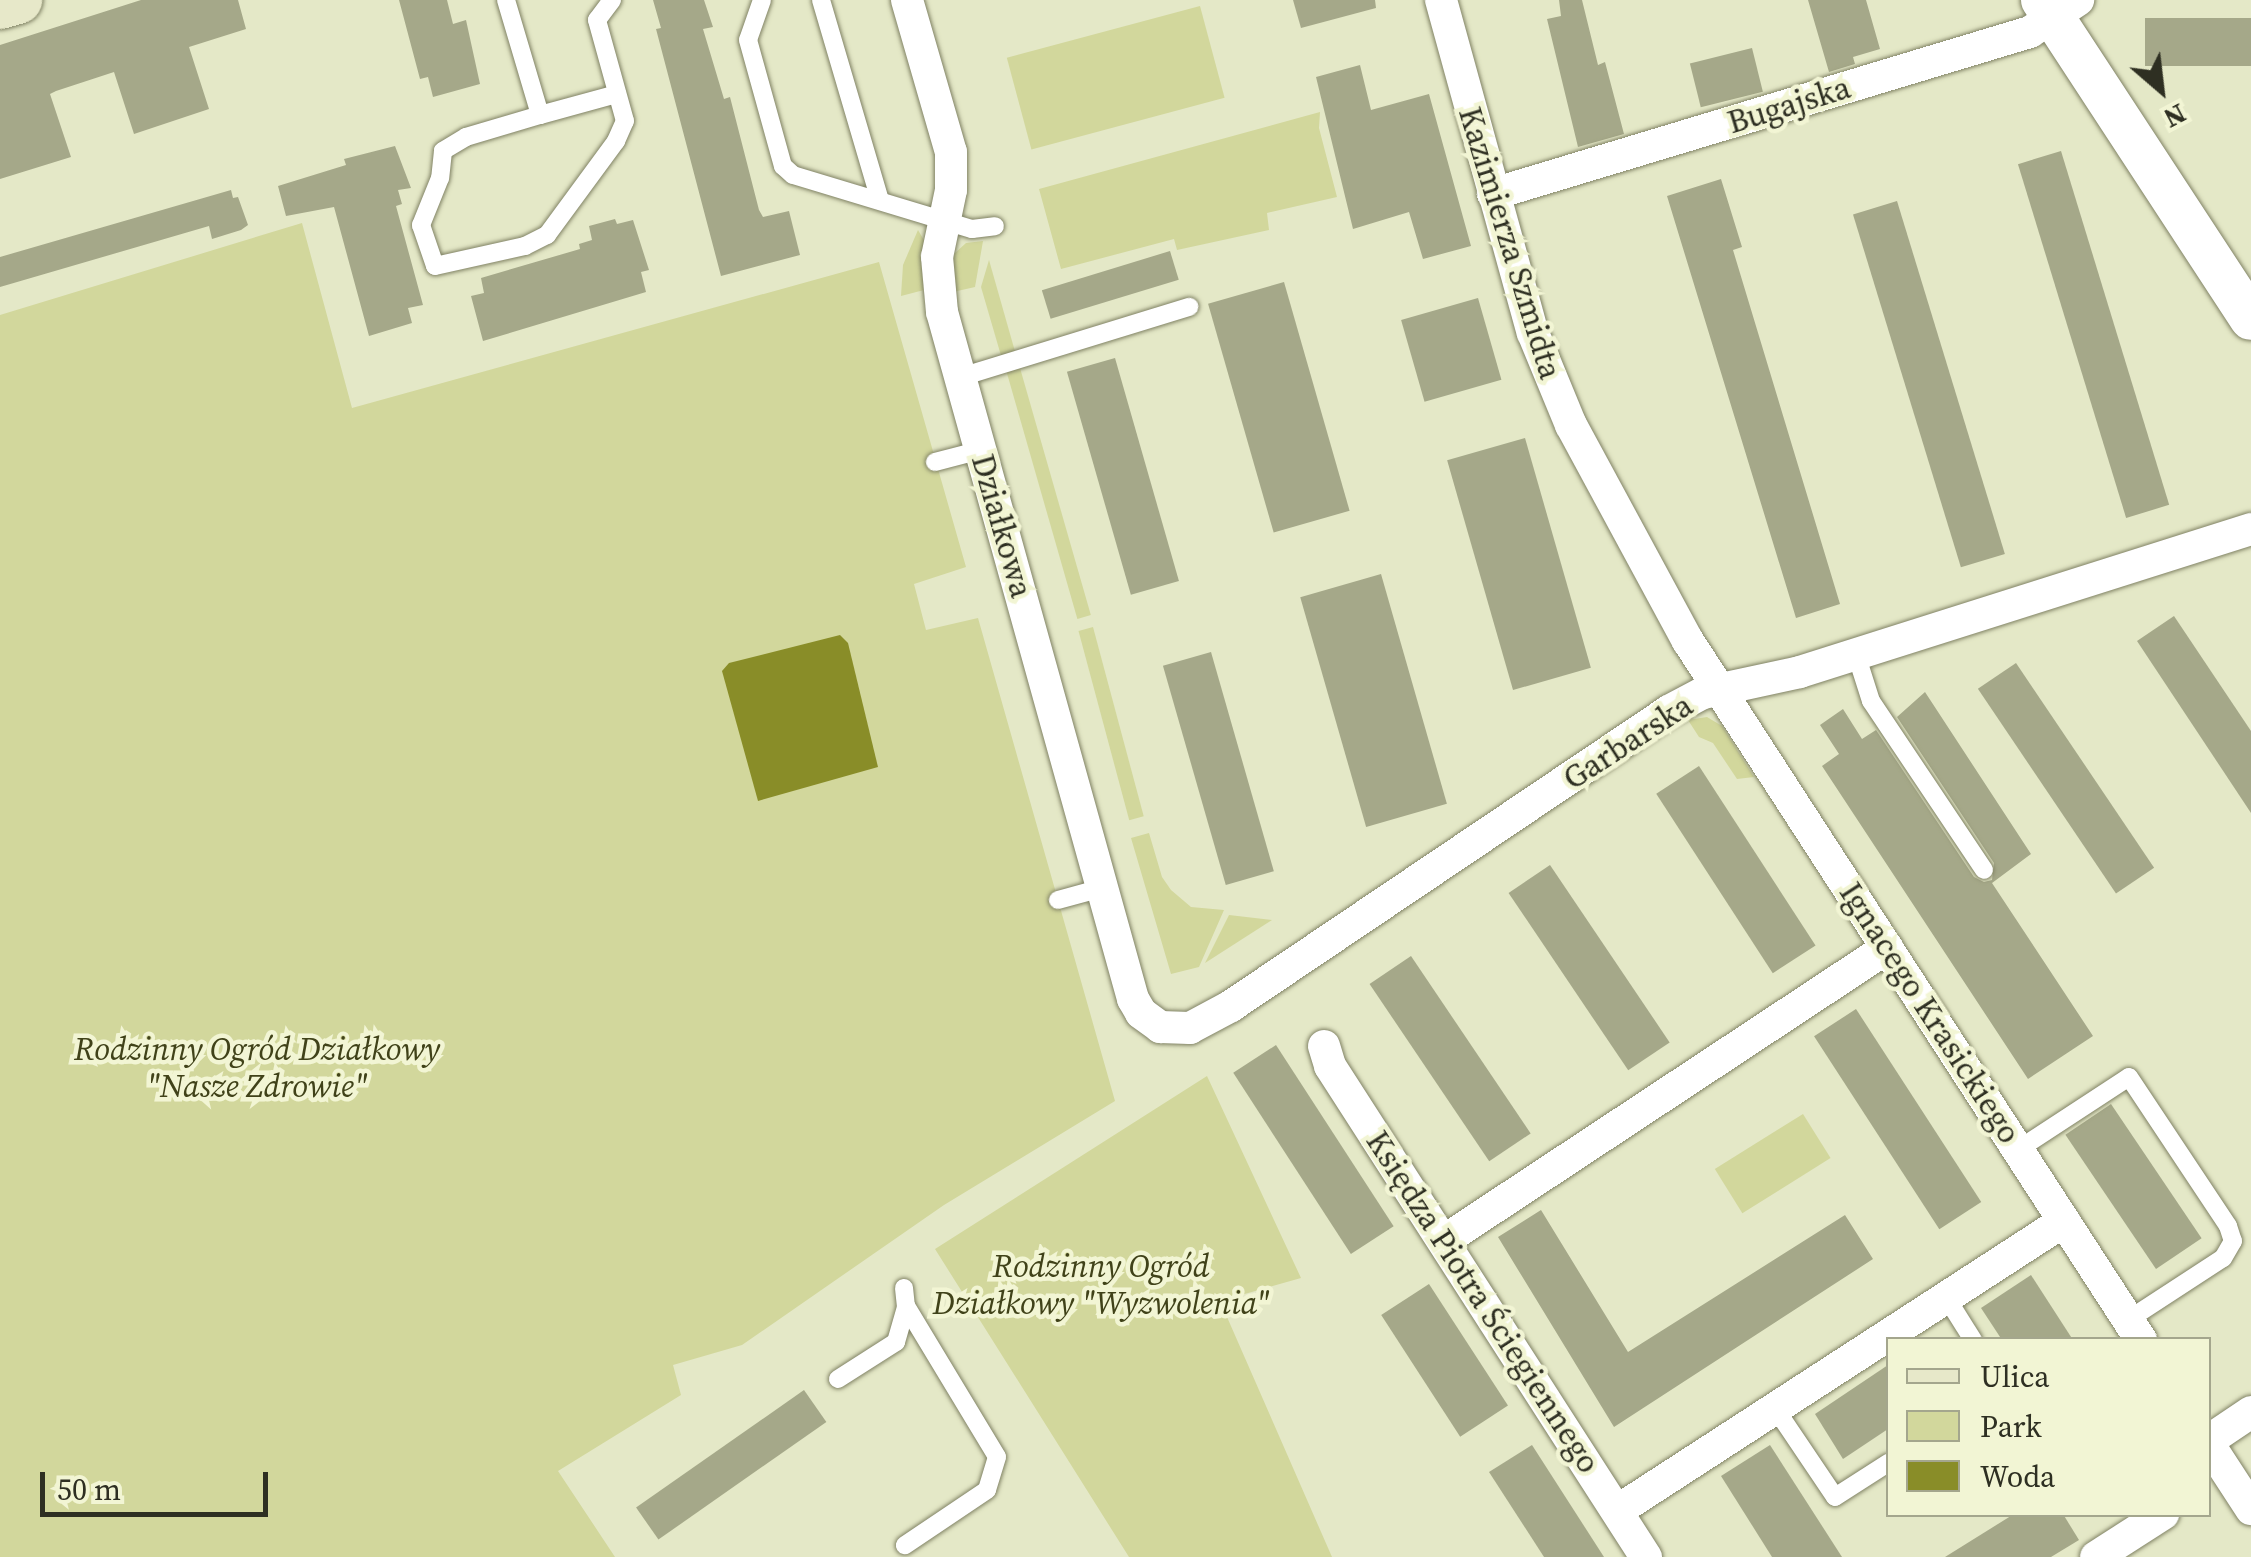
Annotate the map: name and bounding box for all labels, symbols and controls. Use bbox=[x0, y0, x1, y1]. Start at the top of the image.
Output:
north arrow bbox=[2111, 40, 2211, 140]
street label: Bugajska bbox=[1723, 68, 1855, 142]
text: N bbox=[2157, 95, 2193, 138]
street label: Kazimierza Szmidta bbox=[1450, 102, 1570, 384]
street label: Działkowa bbox=[963, 450, 1041, 602]
street label: Garbarska bbox=[1556, 686, 1700, 798]
street label: Ignacego Krasickiego bbox=[1831, 875, 2029, 1151]
park label: Rodzinny Ogród Działkowy "Nasze Zdrowie" bbox=[74, 1031, 440, 1106]
street label: Księdza Piotra Ściegiennego bbox=[1358, 1124, 1608, 1480]
park label: Rodzinny Ogród Działkowy "Wyzwolenia" bbox=[932, 1248, 1270, 1323]
legend bbox=[1886, 1337, 2211, 1517]
text: Ulica bbox=[1980, 1356, 2050, 1397]
text: Park bbox=[1980, 1406, 2042, 1447]
scale bar bbox=[45, 1452, 272, 1514]
text: Woda bbox=[1980, 1456, 2055, 1497]
text: 50 m bbox=[57, 1469, 121, 1510]

